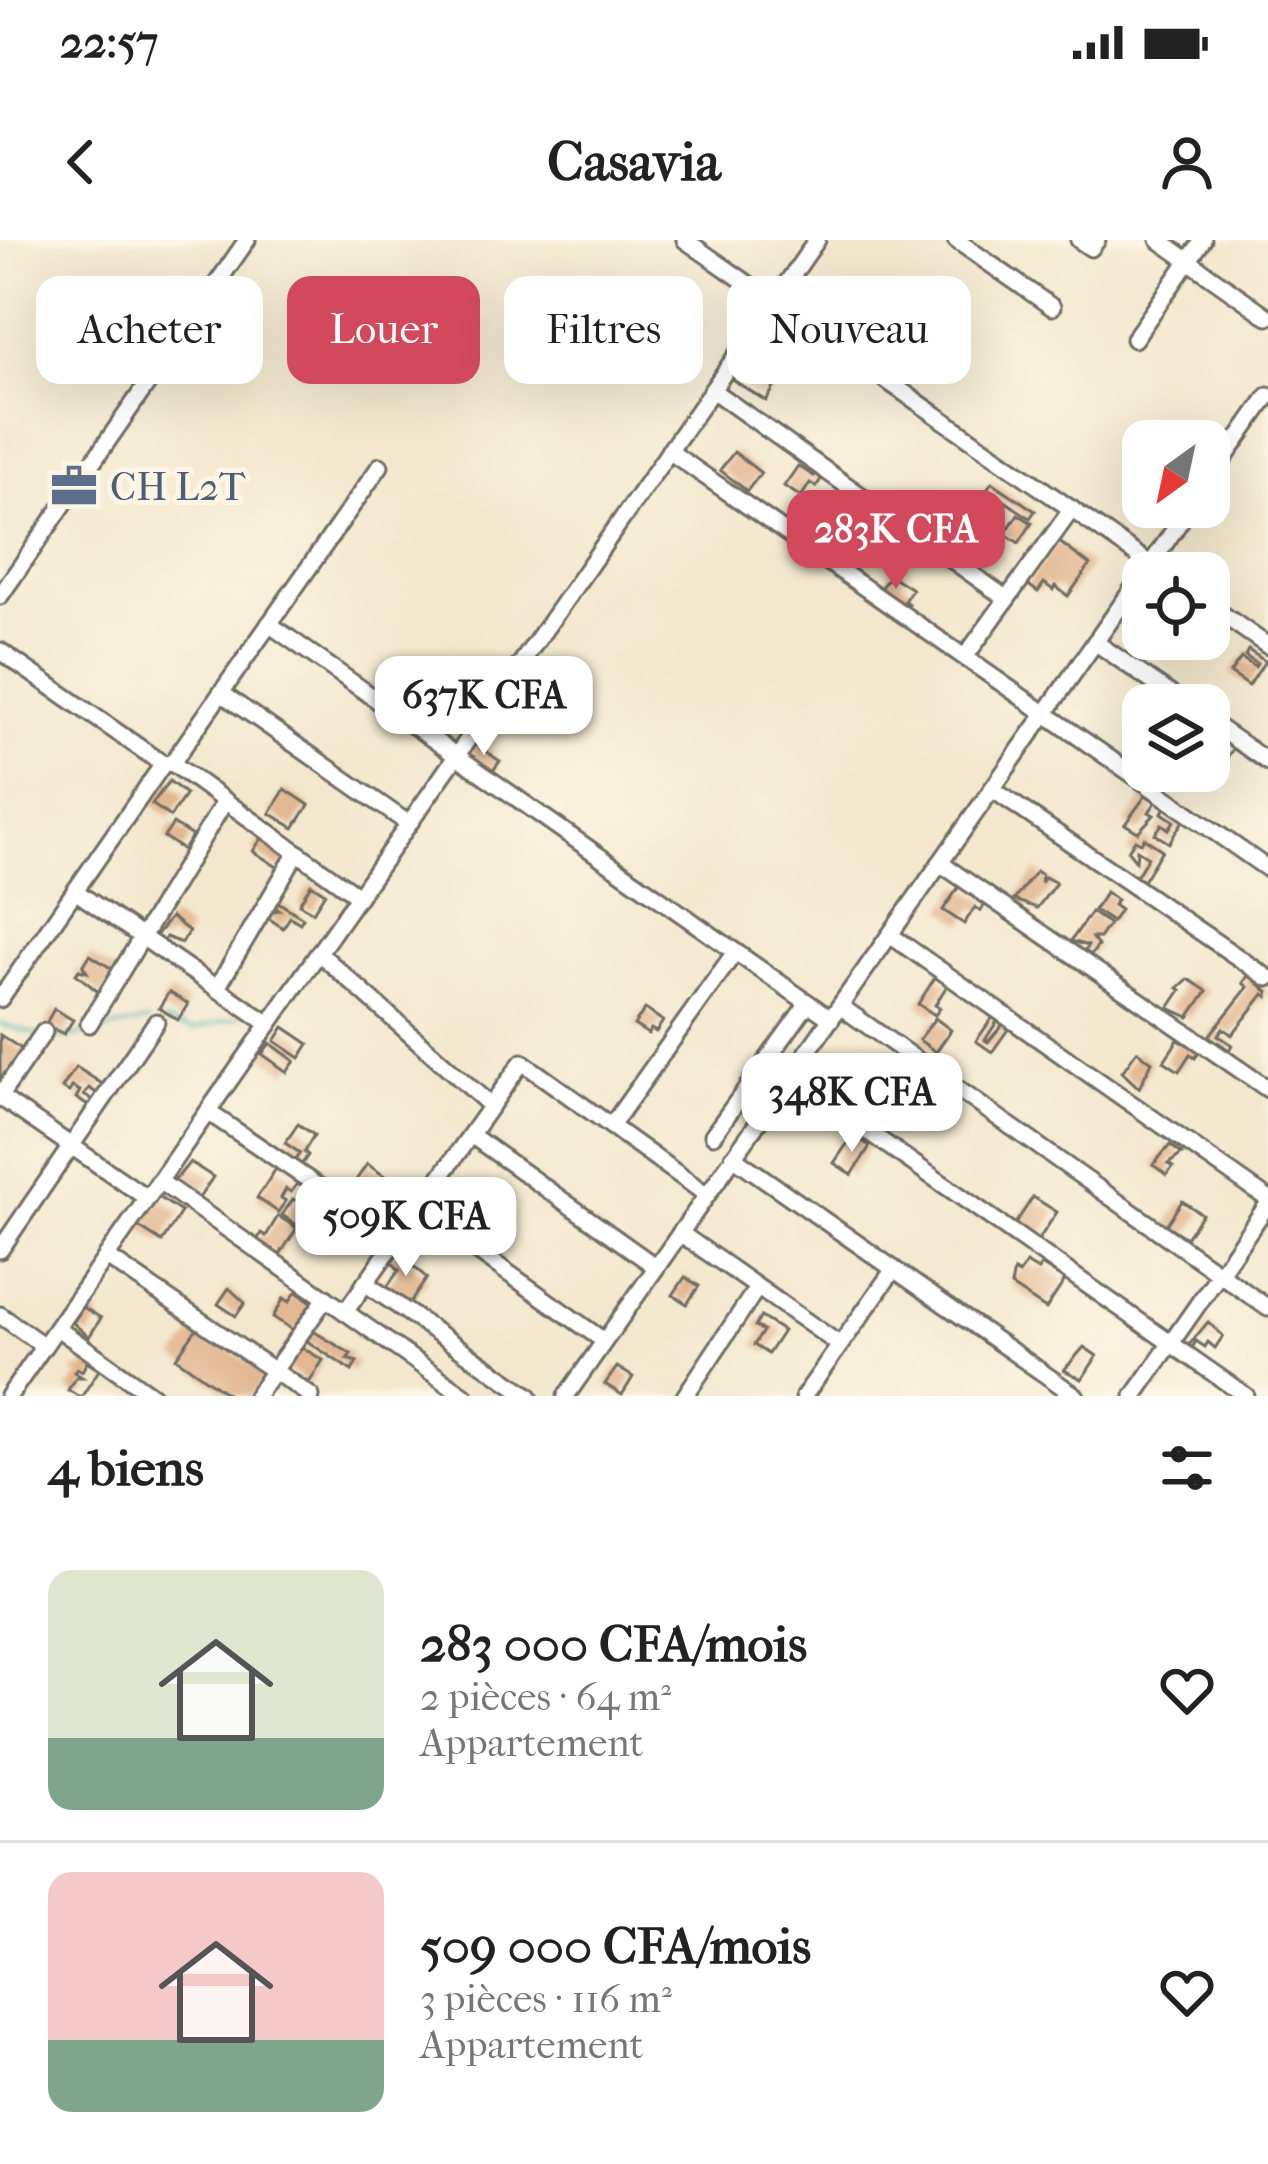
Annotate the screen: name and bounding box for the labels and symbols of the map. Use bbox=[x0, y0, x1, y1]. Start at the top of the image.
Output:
north arrow bbox=[1122, 420, 1230, 528]
office icon: CH L2T bbox=[49, 461, 99, 511]
place label: CH L2T bbox=[110, 464, 246, 510]
pin: 283K CFA bbox=[772, 490, 1020, 592]
pin: 637K CFA bbox=[360, 656, 608, 758]
pin: 348K CFA bbox=[728, 1053, 976, 1155]
pin: 509K CFA bbox=[282, 1177, 530, 1279]

